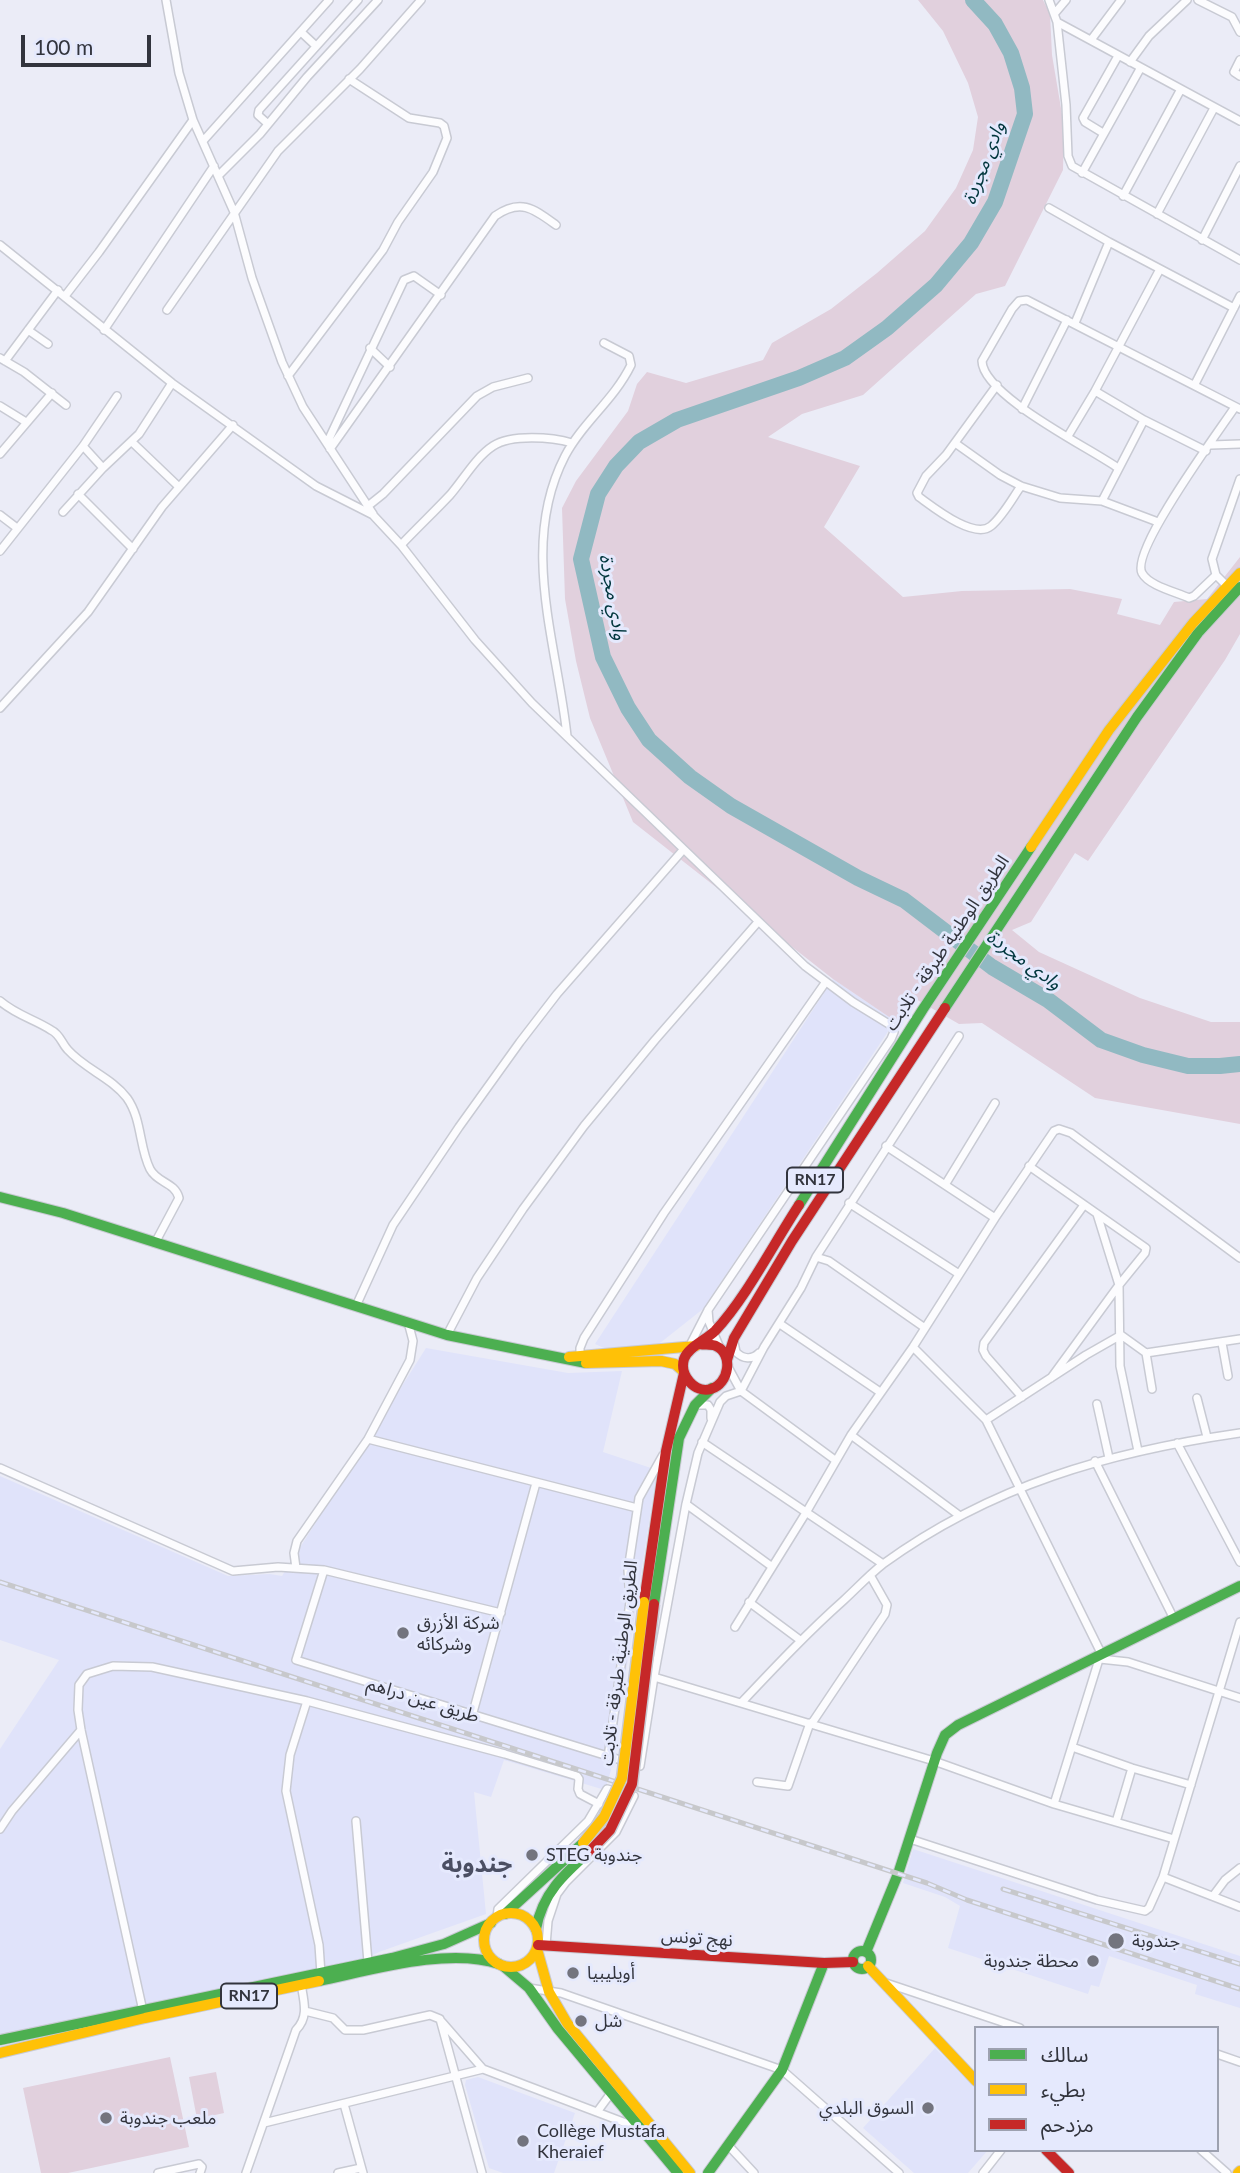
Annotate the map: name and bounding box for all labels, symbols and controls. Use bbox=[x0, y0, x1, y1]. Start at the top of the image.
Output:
scale bar bbox=[24, 21, 154, 65]
text: 100 m bbox=[34, 34, 93, 59]
water label: وادي مجردة bbox=[958, 118, 1010, 208]
water label: وادي مجردة bbox=[594, 552, 632, 642]
street label: الطريق الوطنية طبرقة - تلابت bbox=[880, 851, 1014, 1035]
water label: وادي مجردة bbox=[982, 925, 1066, 995]
road number: RN17 bbox=[787, 1168, 843, 1192]
street label: الطريق الوطنية طبرقة - تلابت bbox=[596, 1559, 642, 1767]
place label: شركة الأزرق وشركائه bbox=[417, 1612, 500, 1654]
marker: شركة الأزرق وشركائه bbox=[395, 1625, 411, 1641]
street label: طريق عين دراهم bbox=[364, 1673, 482, 1727]
place label: STEG جندوبة bbox=[546, 1844, 642, 1866]
marker: STEG جندوبة bbox=[524, 1847, 540, 1863]
district label: جندوبة bbox=[442, 1850, 512, 1878]
street label: نهج تونس bbox=[660, 1925, 734, 1951]
place label: جندوبة bbox=[1132, 1930, 1180, 1952]
marker: جندوبة bbox=[1106, 1931, 1126, 1951]
place label: محطة جندوبة bbox=[984, 1950, 1079, 1972]
marker: محطة جندوبة bbox=[1085, 1953, 1101, 1969]
place label: أويليبيا bbox=[587, 1962, 635, 1984]
marker: أويليبيا bbox=[565, 1965, 581, 1981]
road number: RN17 bbox=[221, 1984, 277, 2008]
place label: شل bbox=[595, 2010, 622, 2032]
marker: شل bbox=[573, 2013, 589, 2029]
legend bbox=[974, 2026, 1219, 2152]
text: سالك bbox=[1041, 2041, 1088, 2066]
text: بطيء bbox=[1041, 2076, 1086, 2101]
place label: السوق البلدي bbox=[819, 2097, 914, 2119]
marker: السوق البلدي bbox=[920, 2100, 936, 2116]
place label: ملعب جندوبة bbox=[120, 2107, 216, 2129]
marker: ملعب جندوبة bbox=[98, 2110, 114, 2126]
text: مزدحم bbox=[1041, 2111, 1094, 2136]
place label: Collège Mustafa Kheraief bbox=[537, 2120, 665, 2162]
marker: Collège Mustafa Kheraief bbox=[515, 2133, 531, 2149]

